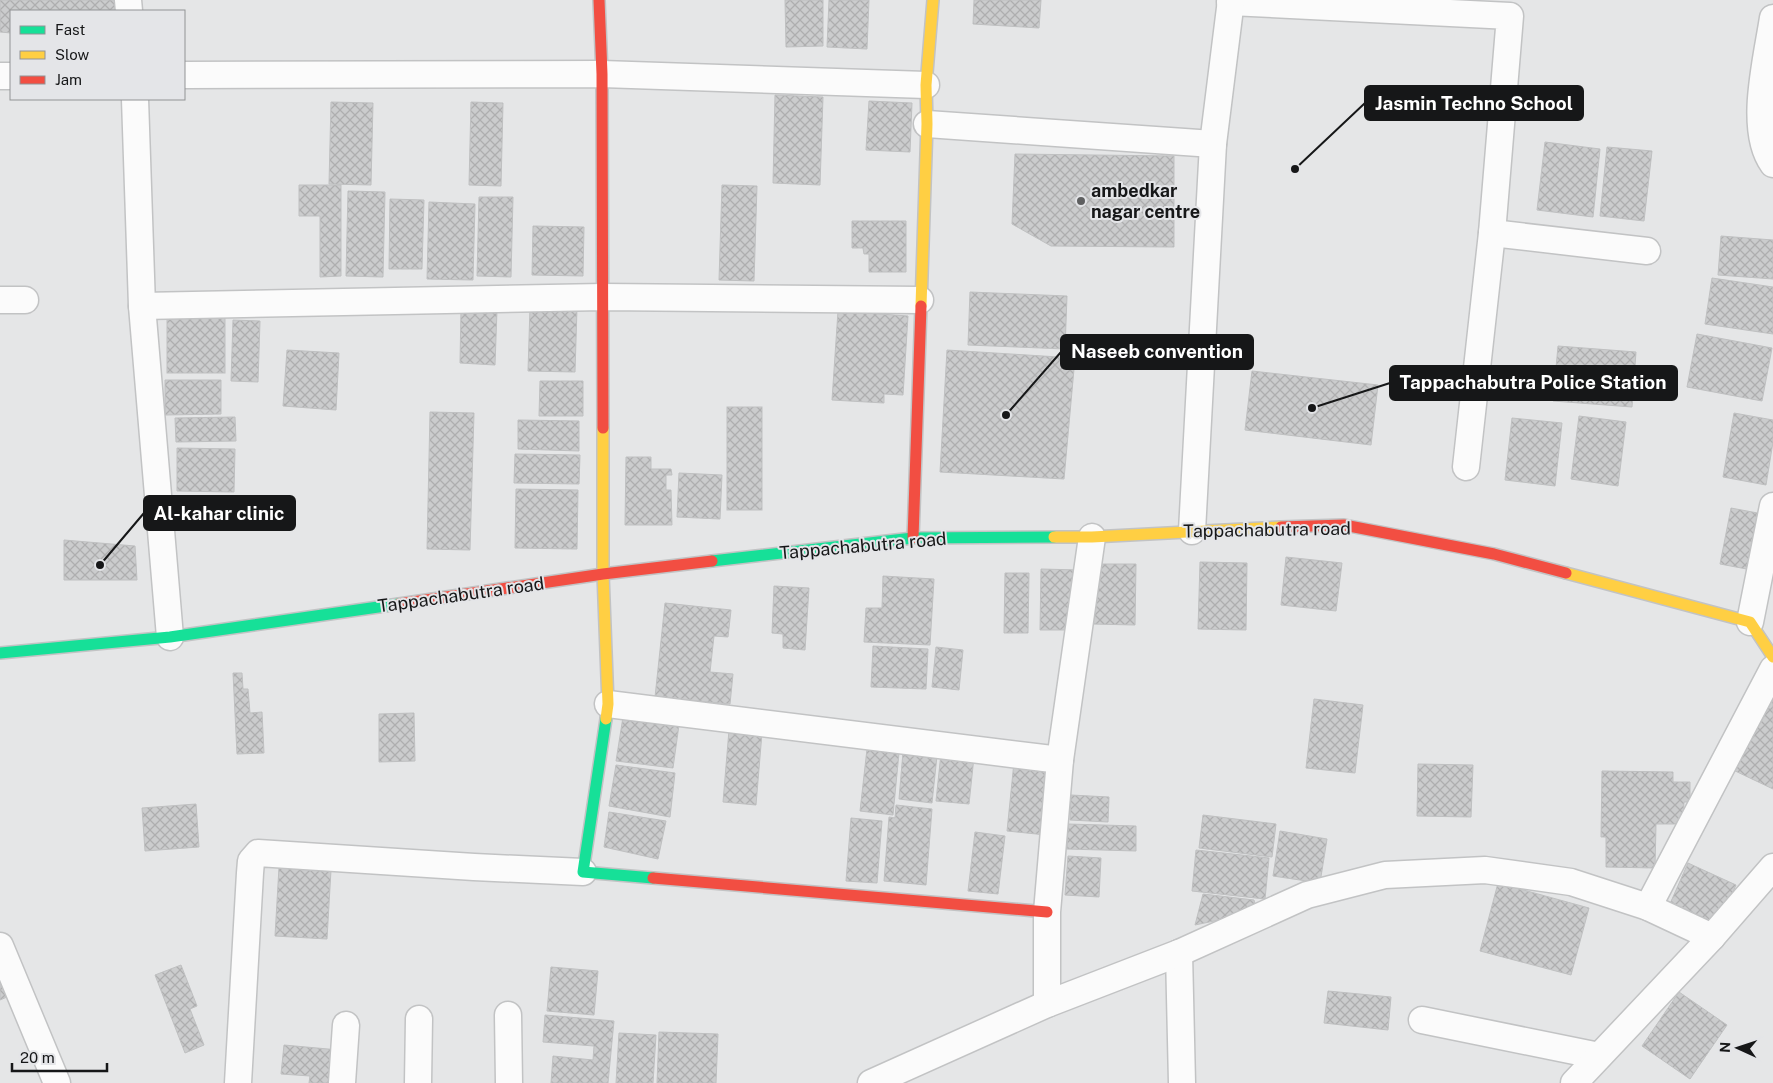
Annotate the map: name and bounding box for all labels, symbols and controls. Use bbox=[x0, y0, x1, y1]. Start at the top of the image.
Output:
legend bbox=[10, 10, 185, 100]
text: Fast bbox=[55, 21, 85, 38]
text: Slow bbox=[55, 46, 90, 63]
text: Jam bbox=[55, 71, 82, 88]
callout: Jasmin Techno School bbox=[1365, 86, 1583, 120]
text: Jasmin Techno School bbox=[1375, 92, 1573, 114]
place label: ambedkar nagar centre bbox=[1091, 180, 1200, 222]
marker: ambedkar nagar centre bbox=[1075, 195, 1087, 207]
callout: Naseeb convention bbox=[1061, 335, 1253, 369]
text: Naseeb convention bbox=[1071, 340, 1243, 362]
callout: Tappachabutra Police Station bbox=[1390, 366, 1677, 400]
text: Tappachabutra Police Station bbox=[1400, 371, 1666, 393]
callout: Al-kahar clinic bbox=[144, 496, 295, 530]
text: Al-kahar clinic bbox=[154, 502, 284, 524]
street label: Tappachabutra road bbox=[1183, 518, 1351, 541]
street label: Tappachabutra road bbox=[779, 528, 947, 563]
street label: Tappachabutra road bbox=[376, 572, 545, 617]
north arrow bbox=[1713, 1023, 1763, 1073]
scale bar bbox=[12, 1040, 108, 1072]
text: N bbox=[1717, 1041, 1733, 1053]
text: 20 m bbox=[20, 1049, 55, 1066]

